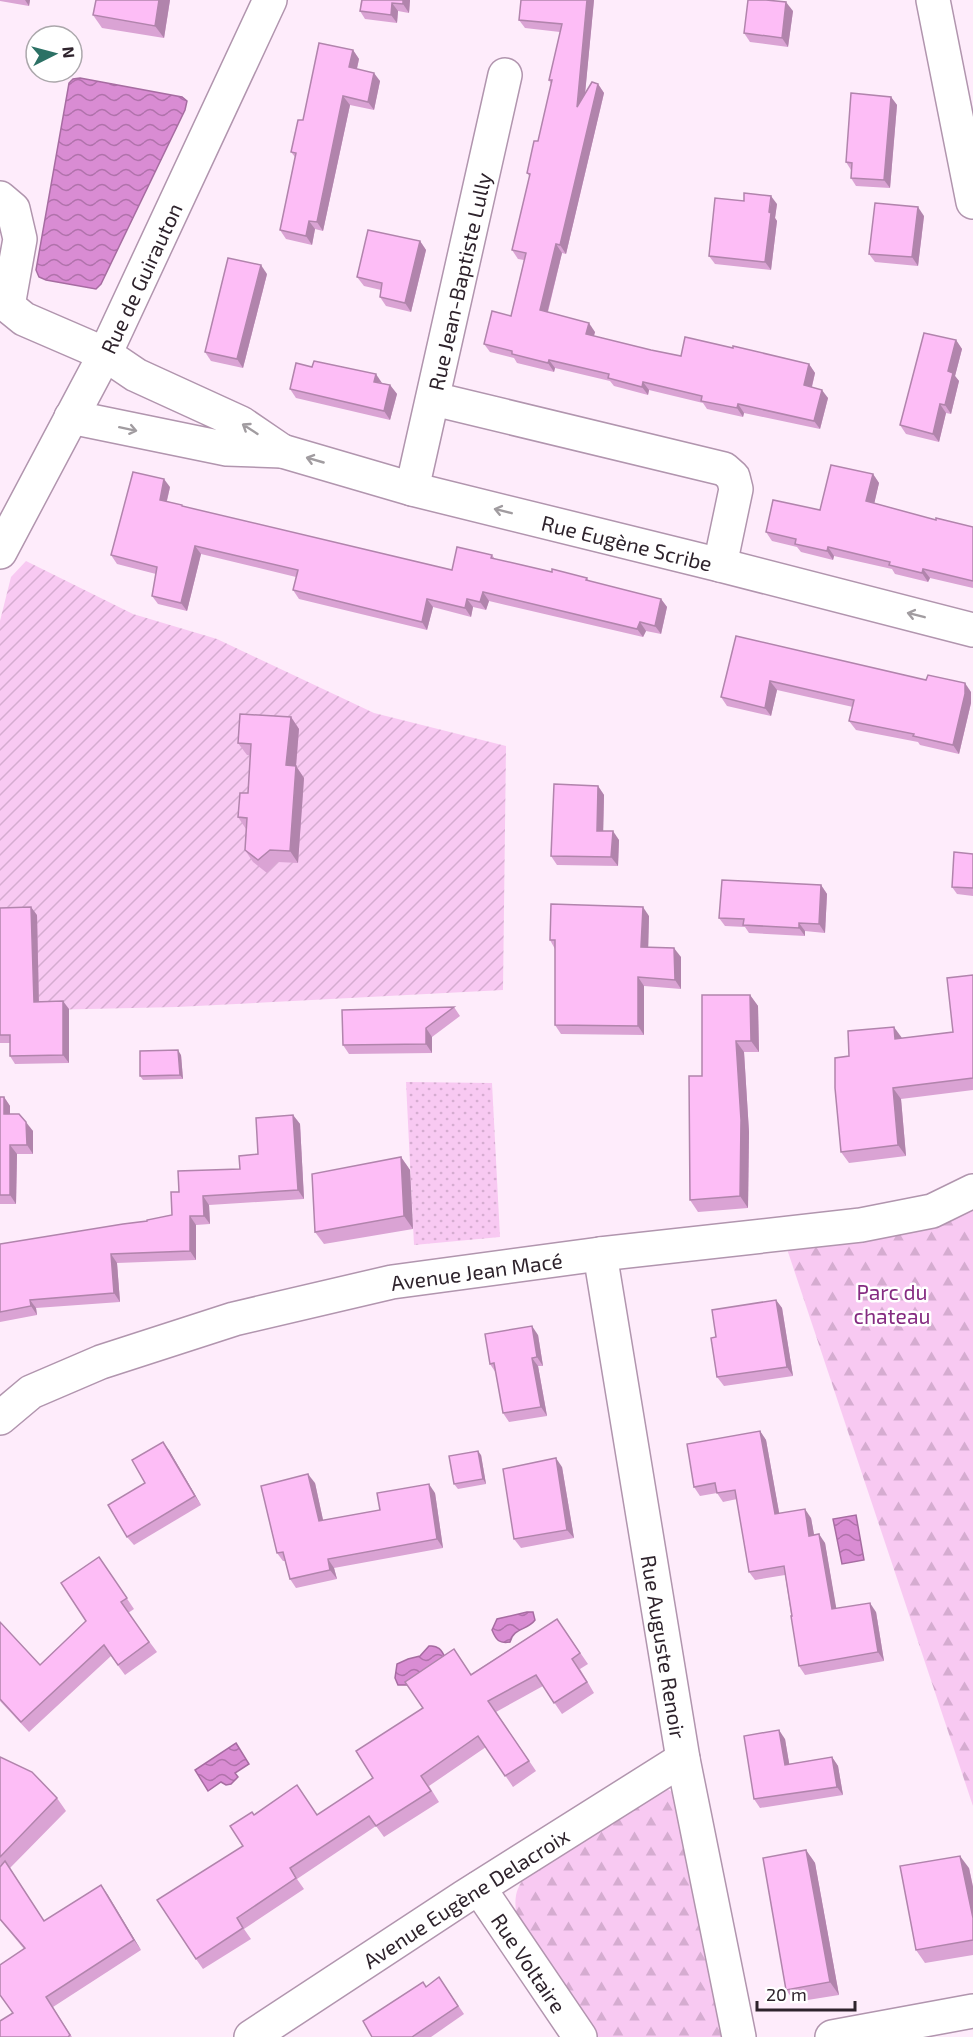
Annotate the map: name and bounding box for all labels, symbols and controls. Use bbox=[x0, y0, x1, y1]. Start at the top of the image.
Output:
north arrow bbox=[24, 24, 84, 84]
text: N bbox=[59, 46, 79, 59]
street label: Rue Jean-Baptiste Lully bbox=[422, 170, 495, 393]
street label: Rue de Guirauton bbox=[95, 199, 186, 357]
one-way arrow bbox=[242, 423, 259, 435]
one-way arrow bbox=[118, 424, 137, 435]
one-way arrow bbox=[306, 454, 325, 465]
one-way arrow bbox=[494, 505, 513, 517]
street label: Rue Eugène Scribe bbox=[539, 509, 715, 575]
one-way arrow bbox=[907, 609, 926, 620]
street label: Avenue Jean Macé bbox=[389, 1247, 564, 1295]
park label: Parc du chateau bbox=[854, 1279, 930, 1328]
street label: Rue Auguste Renoir bbox=[637, 1553, 692, 1741]
street label: Avenue Eugène Delacroix bbox=[358, 1822, 573, 1973]
street label: Rue Voltaire bbox=[487, 1908, 572, 2017]
scale bar bbox=[757, 1974, 854, 2012]
text: 20 m bbox=[766, 1983, 807, 2005]

